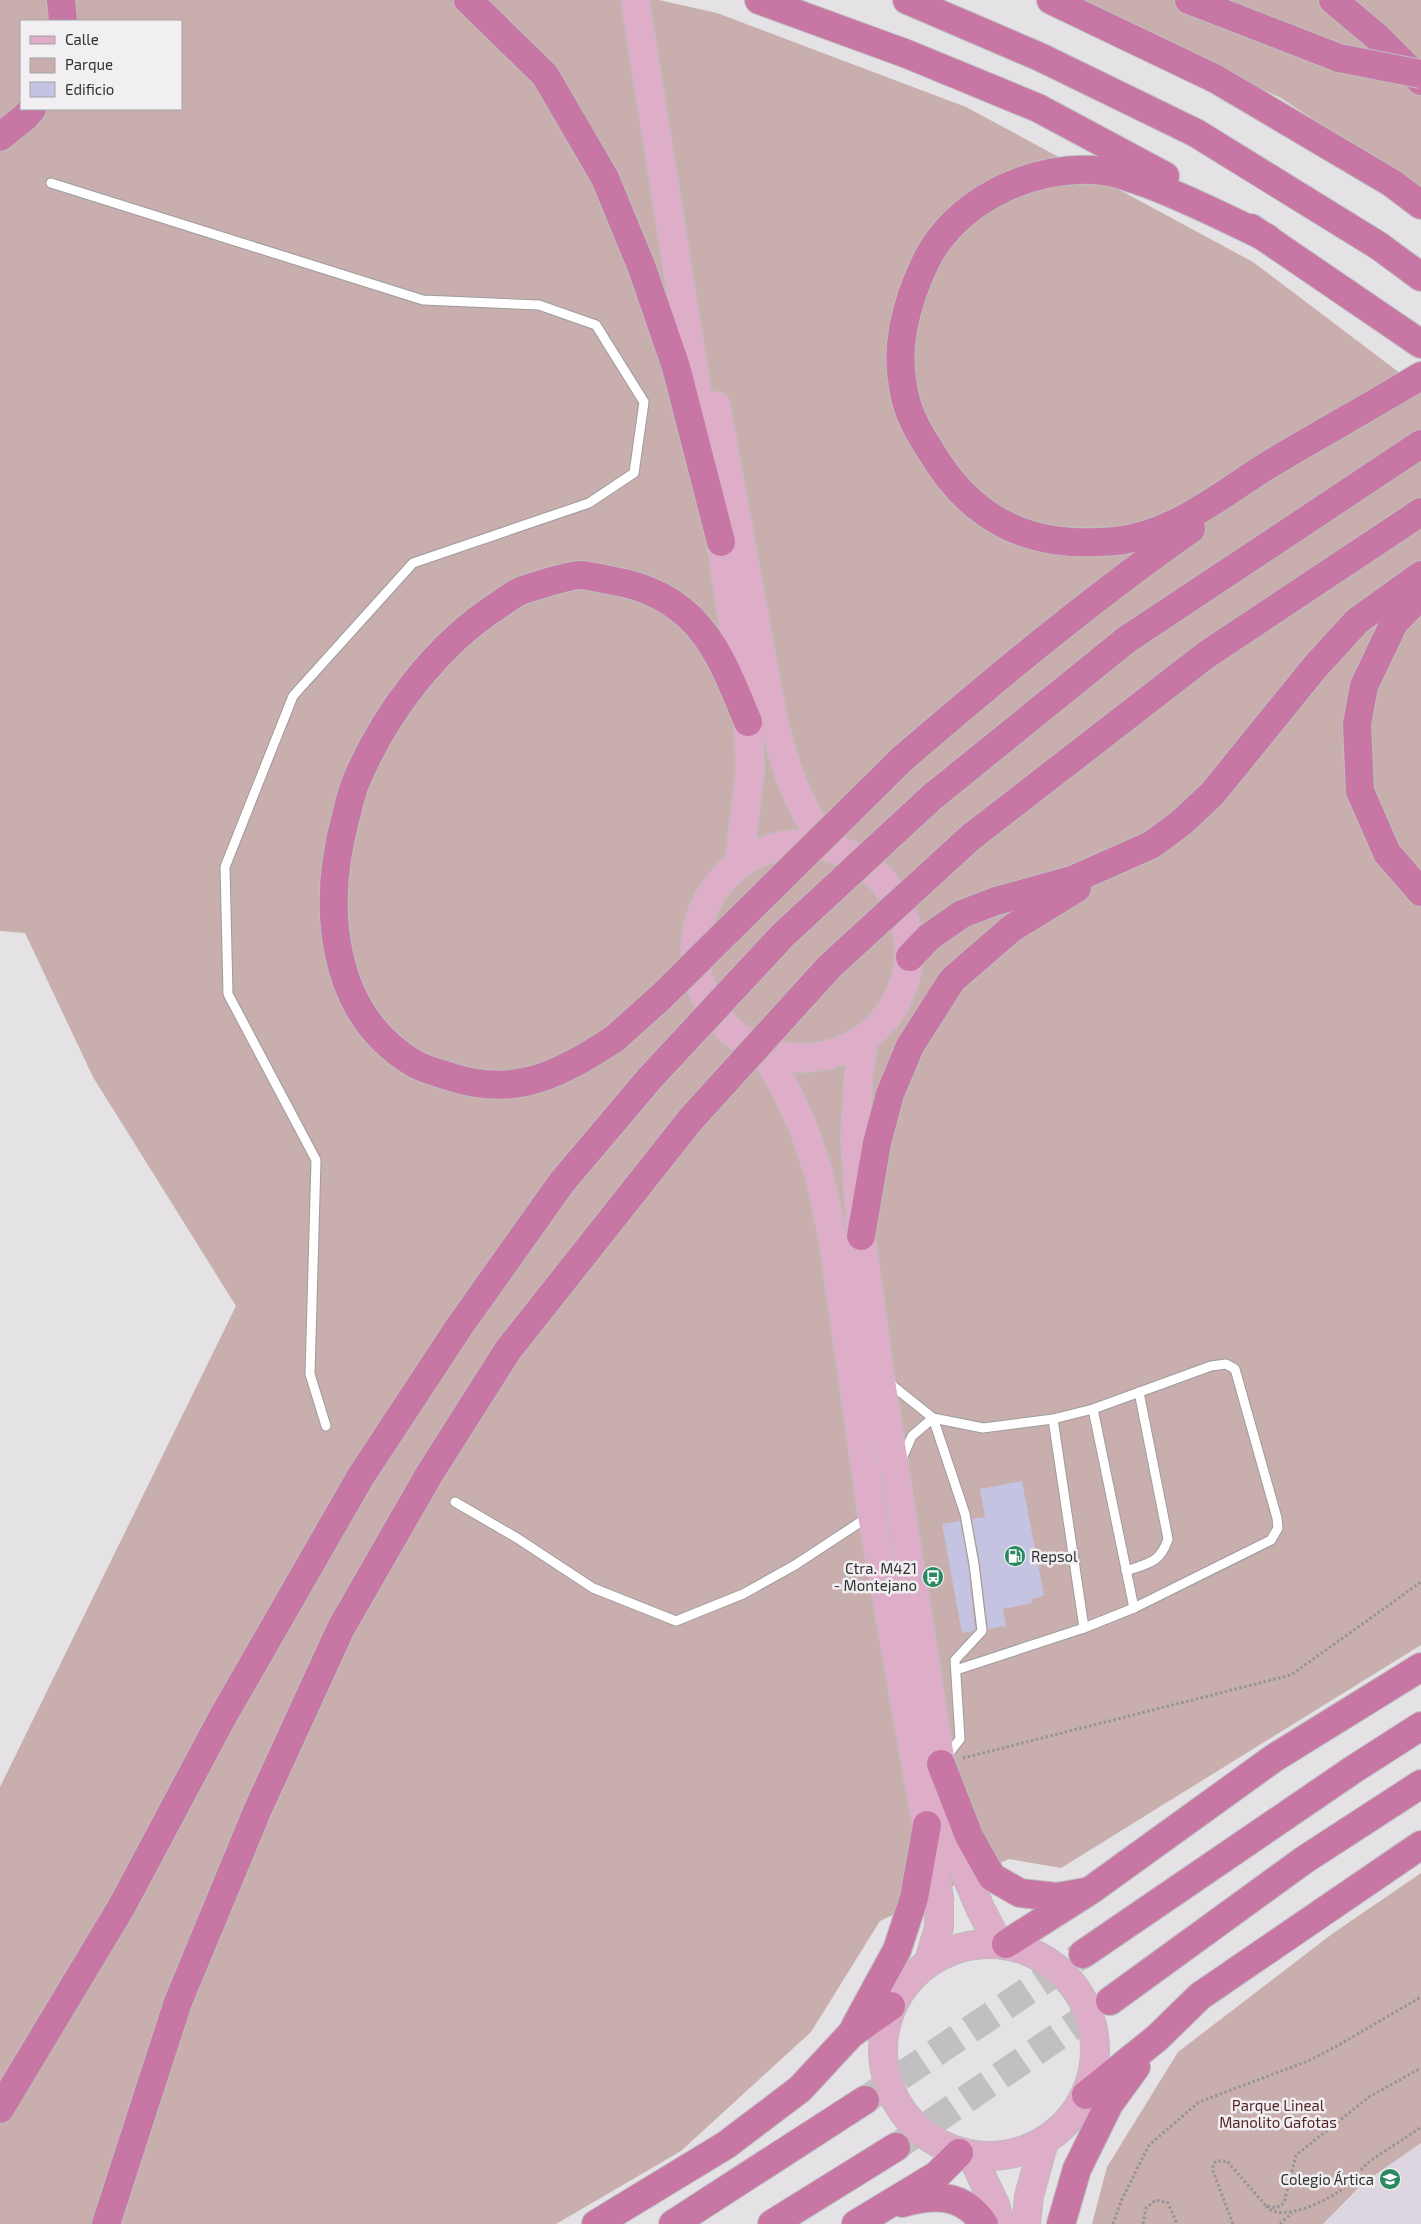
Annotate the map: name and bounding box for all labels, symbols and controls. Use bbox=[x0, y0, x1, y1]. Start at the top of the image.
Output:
legend bbox=[20, 20, 182, 110]
text: Calle bbox=[65, 30, 99, 48]
text: Parque bbox=[65, 55, 113, 73]
text: Edificio bbox=[65, 80, 114, 98]
fuel station icon: Repsol bbox=[1003, 1544, 1027, 1568]
place label: Repsol bbox=[1031, 1547, 1078, 1565]
place label: Ctra. M421 - Montejano bbox=[834, 1559, 917, 1595]
bus stop icon: Ctra. M421 - Montejano bbox=[921, 1565, 945, 1589]
park label: Parque Lineal Manolito Gafotas bbox=[1219, 2096, 1337, 2131]
school or university icon: Colegio Ártica bbox=[1378, 2167, 1402, 2191]
place label: Colegio Ártica bbox=[1280, 2170, 1374, 2188]

